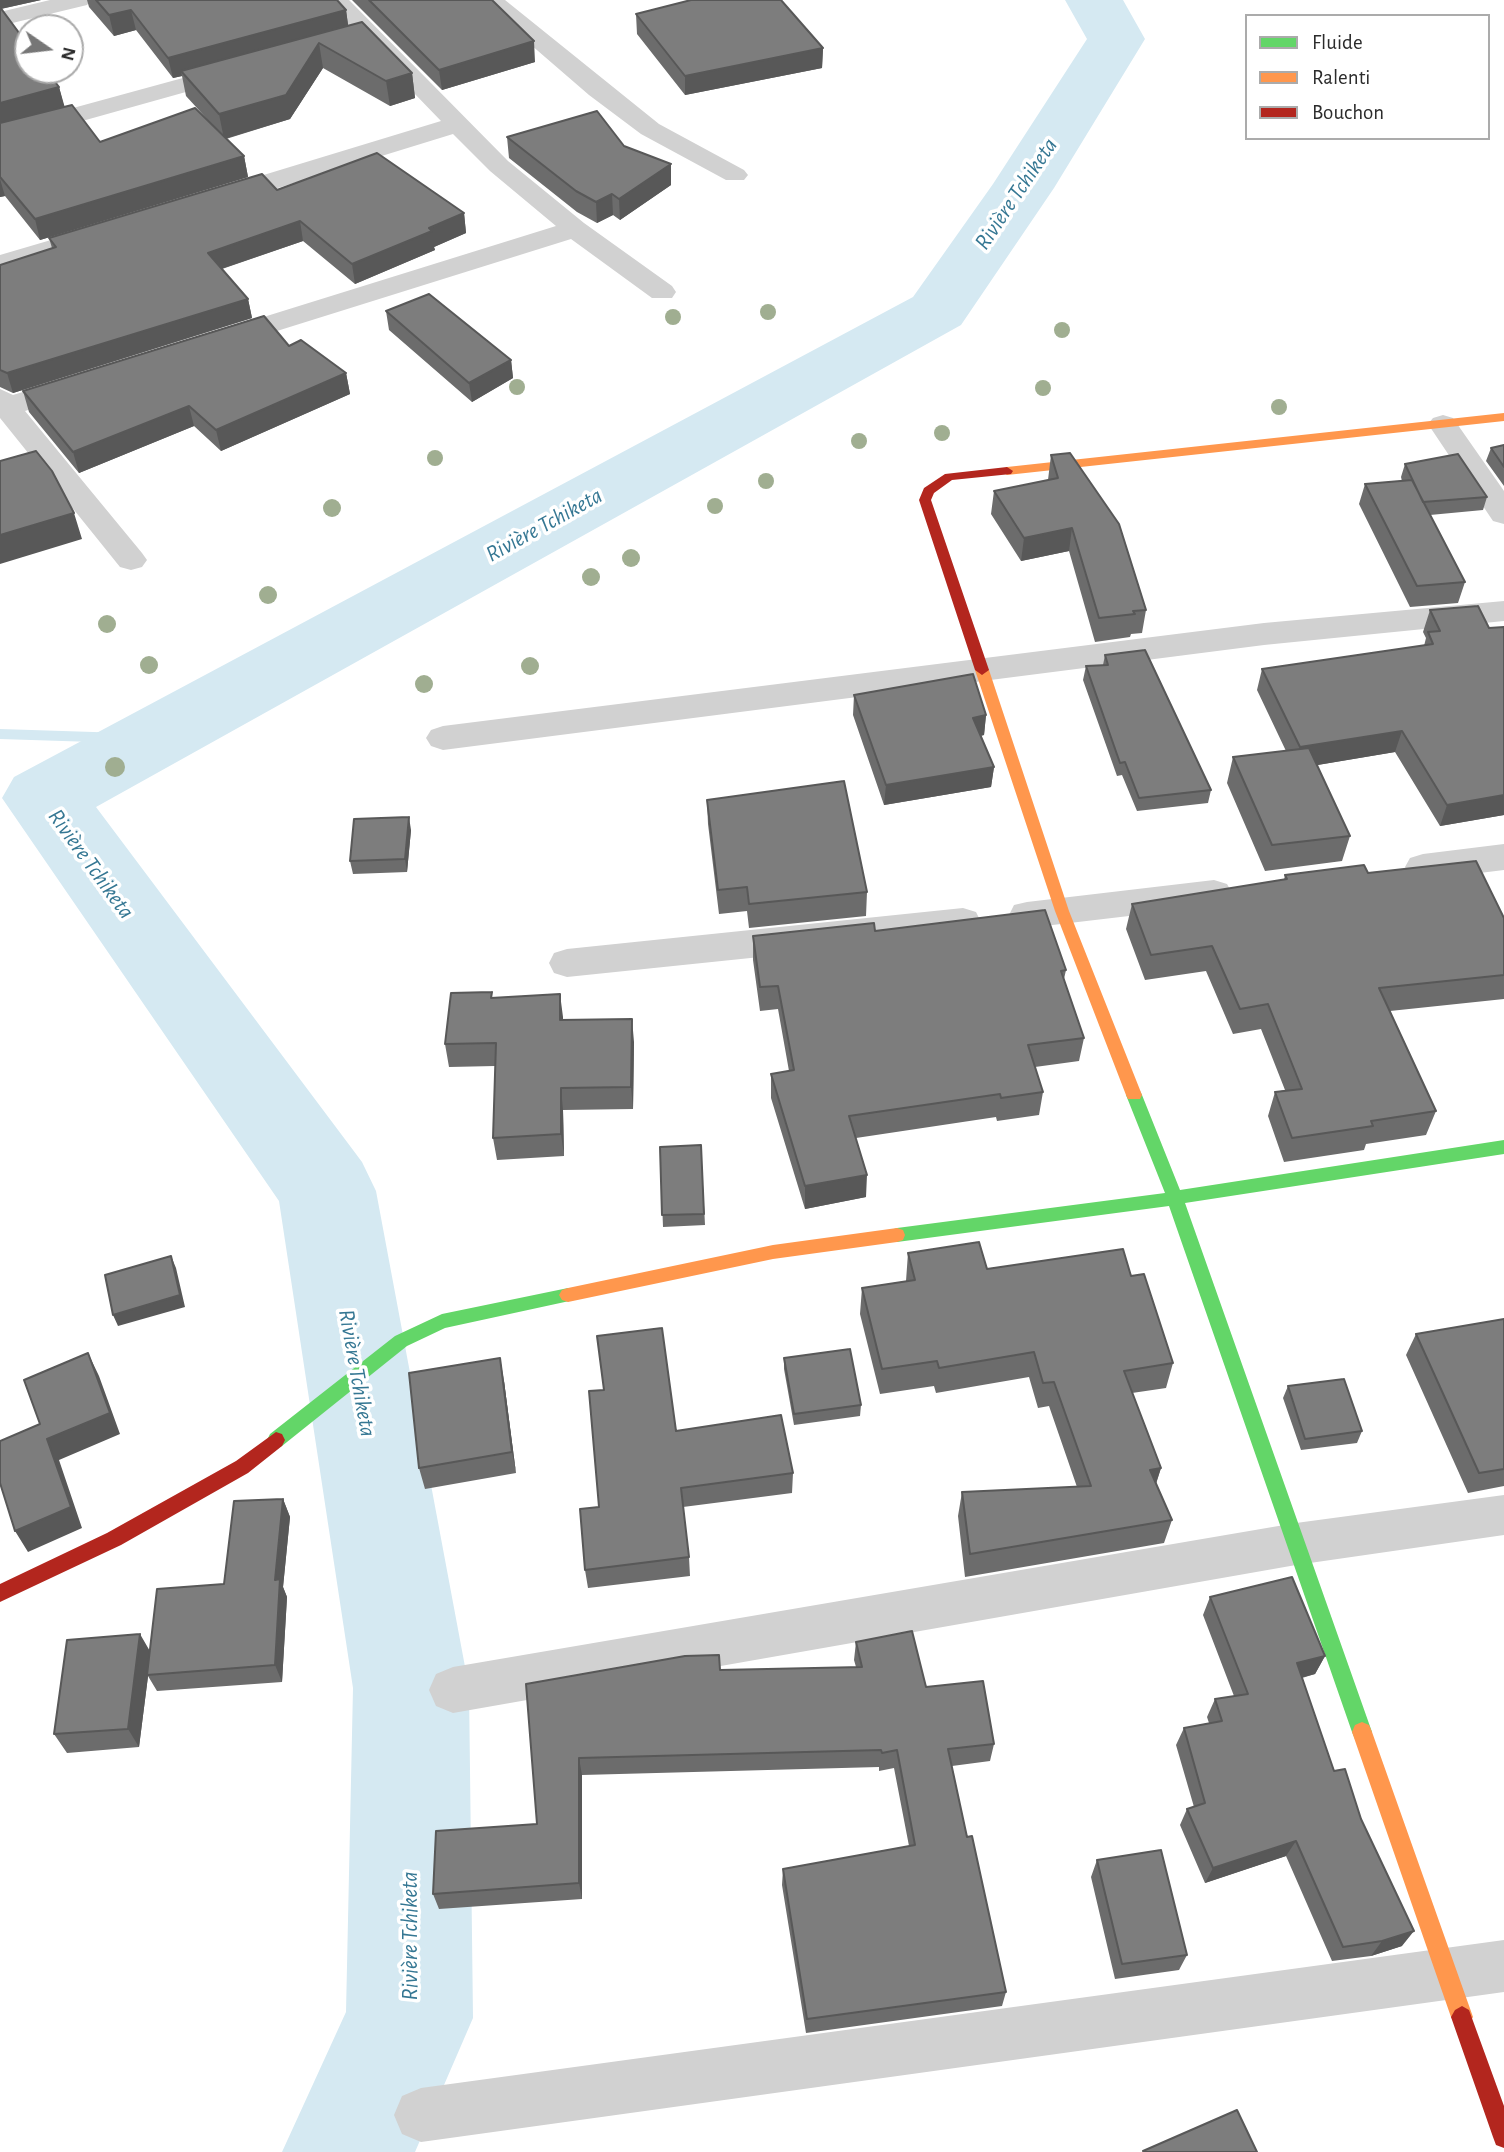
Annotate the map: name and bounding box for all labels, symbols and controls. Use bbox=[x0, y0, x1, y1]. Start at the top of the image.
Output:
north arrow bbox=[14, 14, 84, 84]
legend bbox=[1245, 14, 1490, 140]
text: Fluide bbox=[1312, 32, 1363, 53]
text: N bbox=[57, 45, 79, 62]
text: Ralenti bbox=[1312, 67, 1370, 88]
text: Bouchon bbox=[1312, 102, 1384, 123]
water label: Rivière Tchiketa bbox=[968, 133, 1064, 255]
water label: Rivière Tchiketa bbox=[481, 482, 607, 568]
water label: Rivière Tchiketa bbox=[42, 804, 140, 924]
water label: Rivière Tchiketa bbox=[332, 1307, 382, 1439]
water label: Rivière Tchiketa bbox=[396, 1871, 424, 2001]

